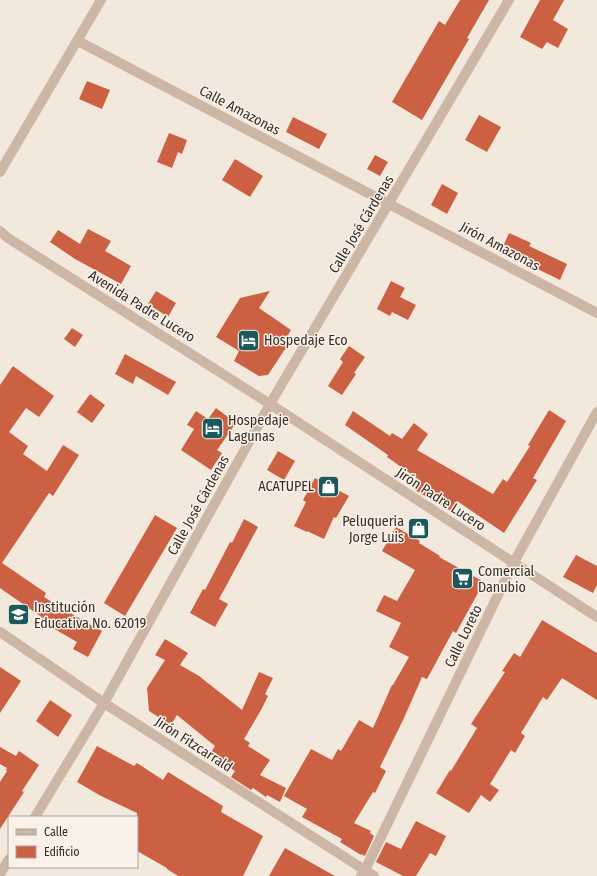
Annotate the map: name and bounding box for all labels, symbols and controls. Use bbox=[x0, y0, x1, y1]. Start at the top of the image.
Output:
street label: Calle Amazonas bbox=[196, 82, 283, 139]
street label: Calle José Cárdenas bbox=[325, 172, 397, 276]
street label: Jirón Amazonas bbox=[457, 218, 543, 275]
street label: Avenida Padre Lucero bbox=[85, 267, 198, 346]
hotel icon: Hospedaje Eco bbox=[236, 327, 262, 353]
place label: Hospedaje Eco bbox=[264, 332, 348, 349]
place label: Hospedaje Lagunas bbox=[228, 412, 289, 445]
hotel icon: Hospedaje Lagunas bbox=[199, 415, 225, 441]
street label: Calle José Cárdenas bbox=[164, 452, 233, 558]
street label: Jirón Padre Lucero bbox=[393, 464, 489, 535]
shop icon: ACATUPEL bbox=[316, 473, 342, 499]
place label: ACATUPEL bbox=[258, 478, 314, 495]
place label: Peluqueria Jorge Luis bbox=[342, 513, 404, 546]
shop icon: Peluqueria Jorge Luis bbox=[406, 516, 432, 542]
place label: Comercial Danubio bbox=[478, 563, 535, 596]
supermarket icon: Comercial Danubio bbox=[449, 566, 475, 592]
place label: Institución Educativa No. 62019 bbox=[34, 599, 146, 632]
school or university icon: Institución Educativa No. 62019 bbox=[6, 602, 32, 628]
street label: Calle Loreto bbox=[441, 602, 486, 670]
street label: Jirón Fitzcarrald bbox=[152, 713, 236, 776]
legend bbox=[8, 816, 138, 868]
text: Calle bbox=[44, 825, 68, 839]
text: Edificio bbox=[44, 845, 80, 859]

